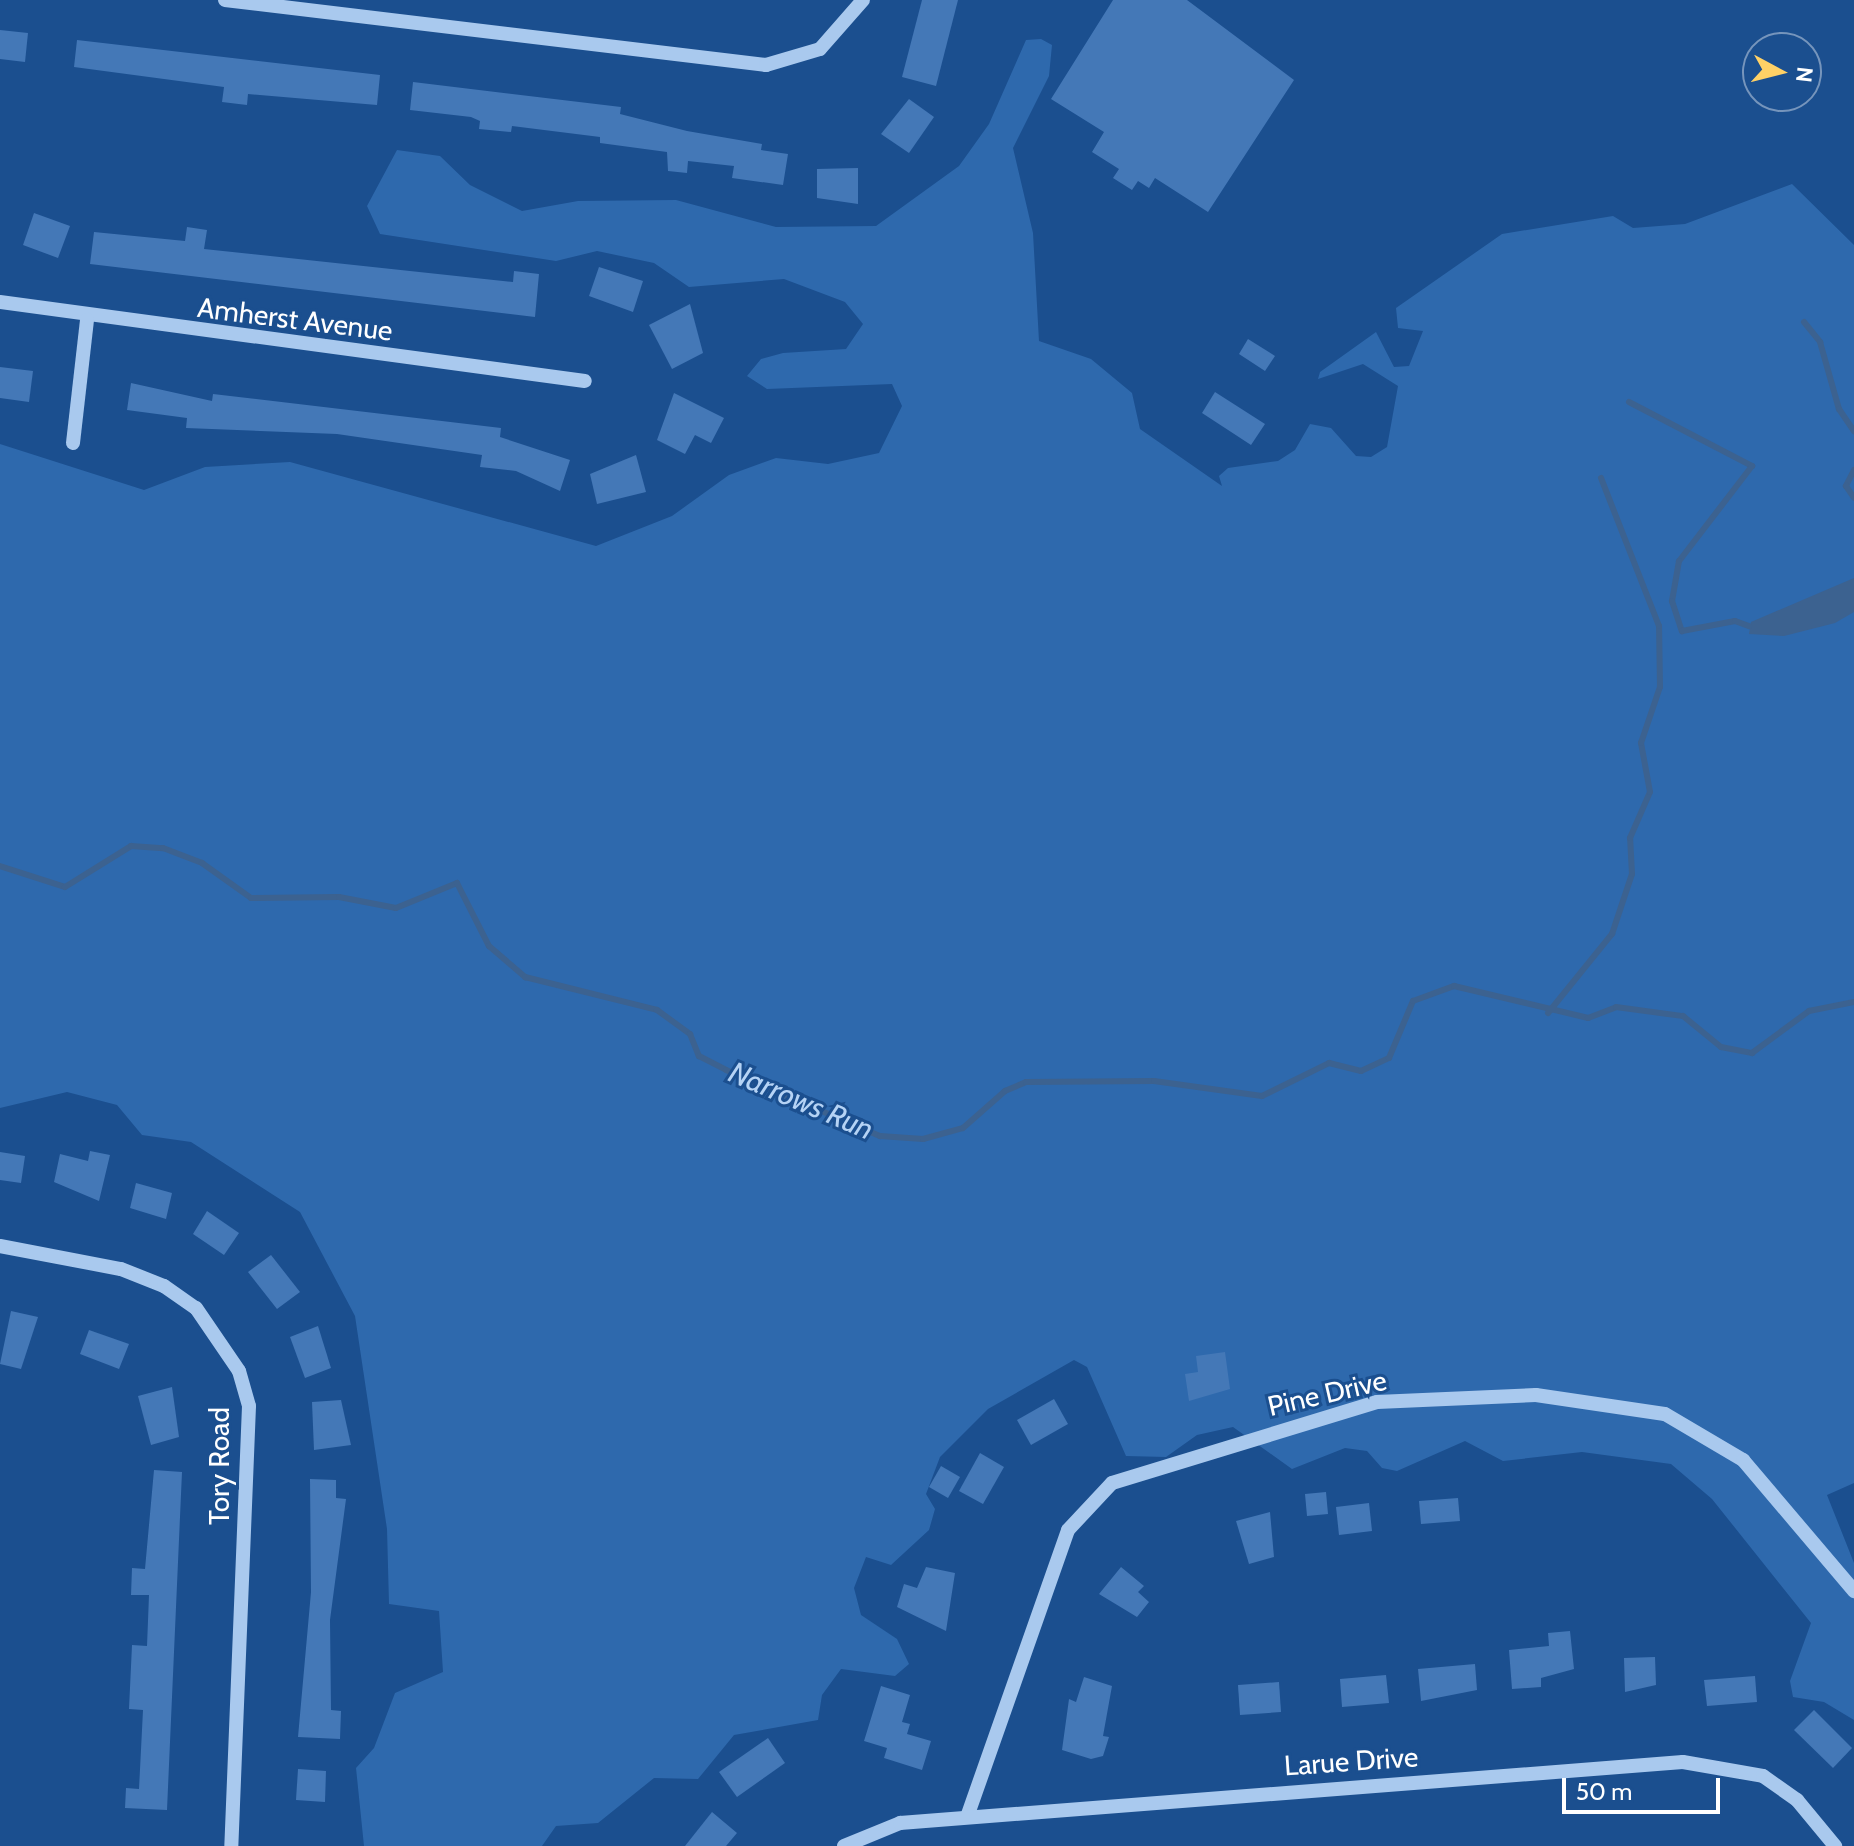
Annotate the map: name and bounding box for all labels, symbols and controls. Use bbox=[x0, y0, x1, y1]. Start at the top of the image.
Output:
north arrow bbox=[1742, 32, 1822, 112]
text: N bbox=[1790, 65, 1819, 84]
street label: Amherst Avenue bbox=[196, 290, 394, 348]
water label: Narrows Run bbox=[723, 1054, 879, 1148]
street label: Pine Drive bbox=[1264, 1363, 1390, 1423]
street label: Tory Road bbox=[202, 1407, 236, 1525]
street label: Larue Drive bbox=[1283, 1740, 1419, 1782]
scale bar bbox=[1566, 1762, 1724, 1812]
text: 50 m bbox=[1576, 1777, 1632, 1806]

